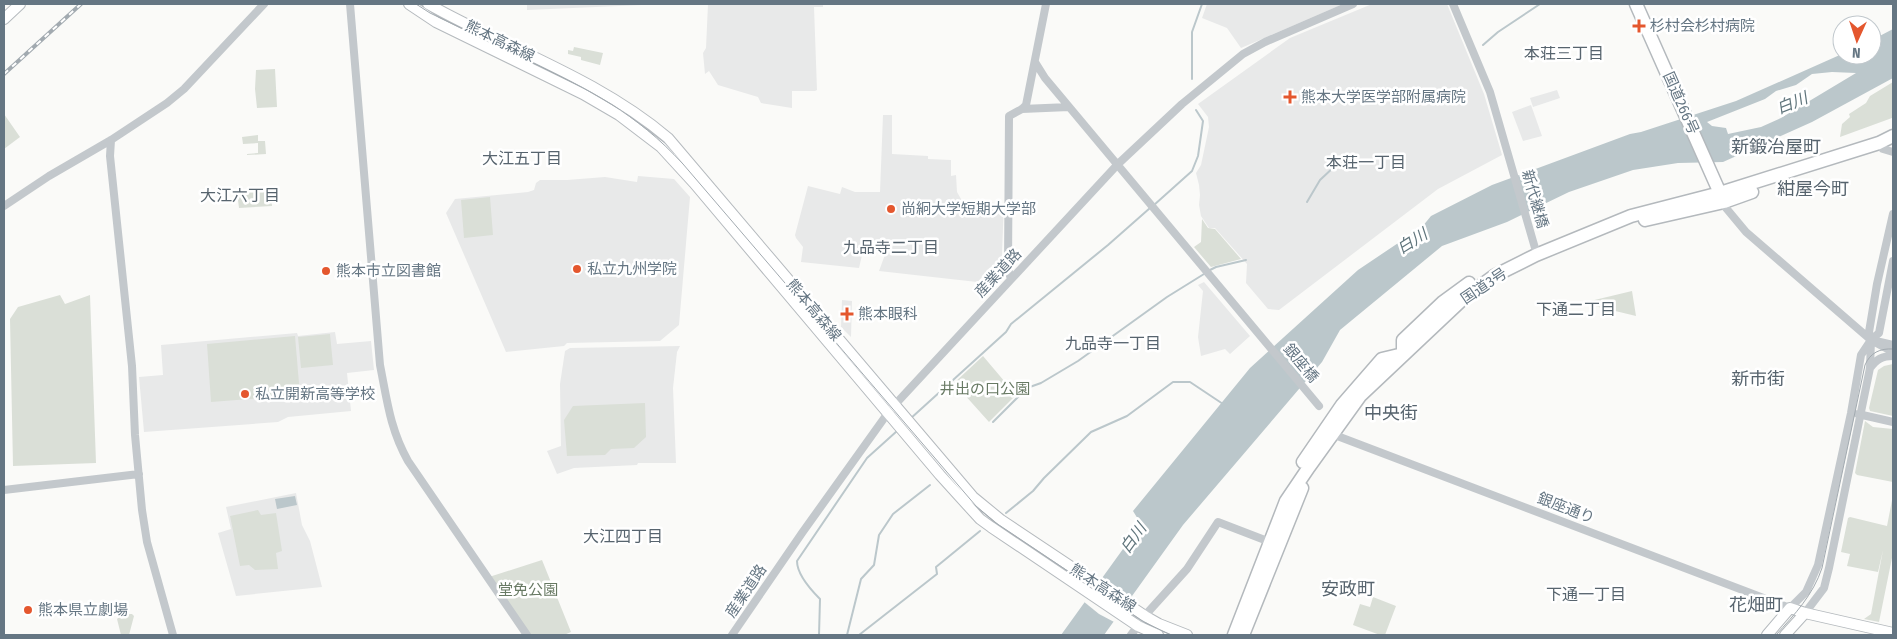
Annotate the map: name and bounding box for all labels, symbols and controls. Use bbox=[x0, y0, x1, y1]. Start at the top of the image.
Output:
north arrow bbox=[1832, 15, 1882, 65]
street label: 熊本高森線 bbox=[462, 16, 538, 66]
place label: 杉村会杉村病院 bbox=[1650, 17, 1755, 35]
marker: 杉村会杉村病院 bbox=[1632, 19, 1646, 33]
district label: 本荘三丁目 bbox=[1524, 44, 1604, 63]
text: N bbox=[1852, 44, 1861, 61]
street label: 国道266号 bbox=[1659, 69, 1703, 137]
water label: 白川 bbox=[1774, 87, 1812, 118]
place label: 熊本大学医学部附属病院 bbox=[1301, 88, 1466, 106]
marker: 熊本大学医学部附属病院 bbox=[1283, 90, 1297, 104]
district label: 新鍛冶屋町 bbox=[1731, 136, 1821, 158]
district label: 大江五丁目 bbox=[482, 149, 562, 168]
district label: 本荘一丁目 bbox=[1326, 153, 1406, 172]
street label: 新代継橋 bbox=[1518, 168, 1552, 230]
district label: 紺屋今町 bbox=[1777, 178, 1849, 200]
district label: 大江六丁目 bbox=[200, 186, 280, 205]
place label: 尚絅大学短期大学部 bbox=[901, 200, 1036, 218]
marker: 尚絅大学短期大学部 bbox=[885, 203, 897, 215]
water label: 白川 bbox=[1393, 223, 1432, 258]
district label: 九品寺二丁目 bbox=[843, 238, 939, 257]
street label: 産業道路 bbox=[971, 245, 1025, 301]
place label: 私立九州学院 bbox=[587, 260, 677, 278]
place label: 熊本市立図書館 bbox=[336, 262, 441, 280]
marker: 私立九州学院 bbox=[571, 263, 583, 275]
street label: 国道3号 bbox=[1458, 264, 1510, 308]
marker: 熊本市立図書館 bbox=[320, 265, 332, 277]
street label: 熊本高森線 bbox=[783, 275, 845, 345]
district label: 下通二丁目 bbox=[1536, 300, 1616, 319]
place label: 熊本眼科 bbox=[858, 305, 918, 323]
marker: 熊本眼科 bbox=[840, 307, 854, 321]
district label: 九品寺一丁目 bbox=[1065, 334, 1161, 353]
street label: 銀座橋 bbox=[1280, 340, 1322, 386]
district label: 新市街 bbox=[1731, 368, 1785, 390]
park label: 井出の口公園 bbox=[940, 380, 1030, 398]
place label: 私立開新高等学校 bbox=[255, 385, 375, 403]
marker: 私立開新高等学校 bbox=[239, 388, 251, 400]
district label: 中央街 bbox=[1364, 402, 1418, 424]
street label: 銀座通り bbox=[1535, 489, 1597, 527]
water label: 白川 bbox=[1116, 518, 1151, 557]
district label: 大江四丁目 bbox=[583, 527, 663, 546]
street label: 熊本高森線 bbox=[1067, 560, 1139, 616]
street label: 産業道路 bbox=[722, 561, 770, 621]
district label: 安政町 bbox=[1321, 578, 1375, 600]
park label: 堂免公園 bbox=[498, 581, 558, 599]
district label: 下通一丁目 bbox=[1546, 585, 1626, 604]
district label: 花畑町 bbox=[1729, 594, 1783, 616]
place label: 熊本県立劇場 bbox=[38, 601, 128, 619]
marker: 熊本県立劇場 bbox=[22, 604, 34, 616]

